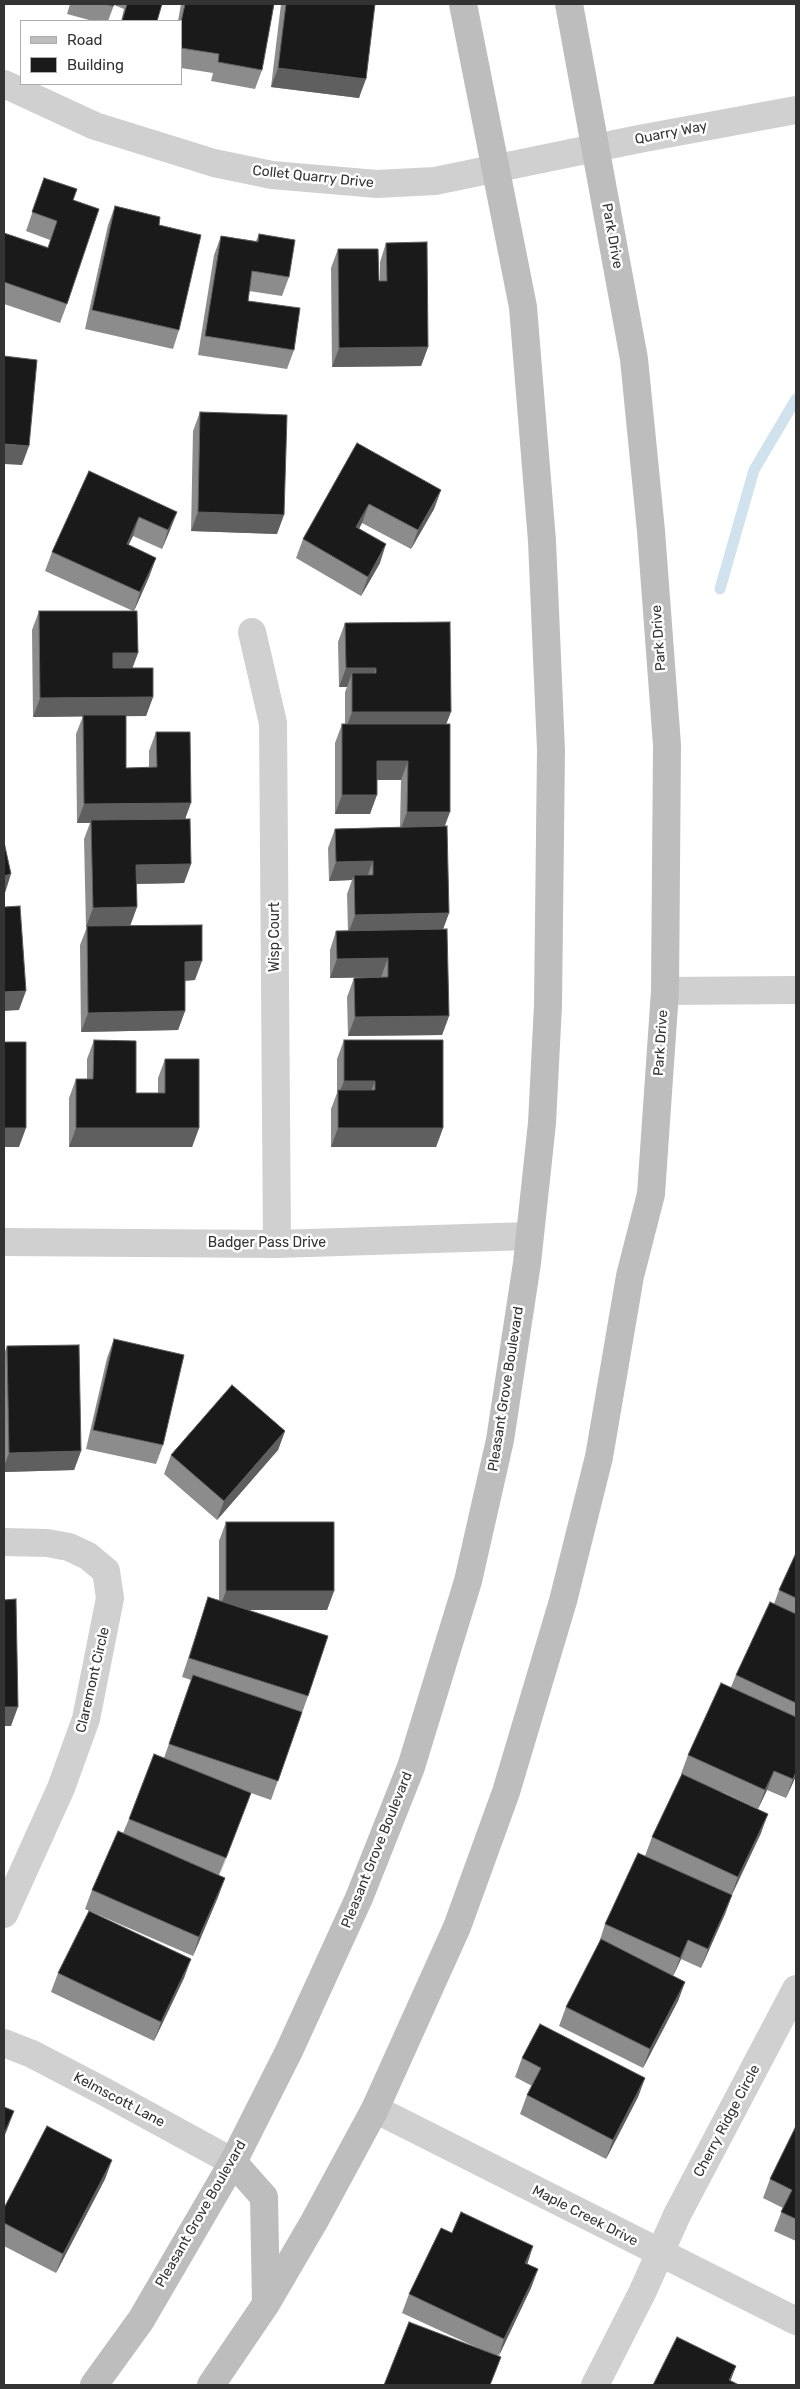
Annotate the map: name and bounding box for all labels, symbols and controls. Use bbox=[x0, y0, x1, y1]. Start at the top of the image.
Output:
legend bbox=[20, 20, 182, 85]
text: Road bbox=[67, 31, 103, 49]
text: Building bbox=[67, 56, 124, 74]
street label: Quarry Way bbox=[633, 118, 709, 148]
street label: Collet Quarry Drive bbox=[251, 162, 375, 192]
street label: Park Drive bbox=[598, 202, 626, 270]
street label: Park Drive bbox=[648, 604, 670, 672]
street label: Wisp Court bbox=[267, 902, 283, 972]
street label: Park Drive bbox=[650, 1009, 672, 1077]
street label: Badger Pass Drive bbox=[208, 1235, 326, 1251]
street label: Pleasant Grove Boulevard bbox=[485, 1305, 527, 1473]
street label: Claremont Circle bbox=[73, 1625, 113, 1735]
street label: Pleasant Grove Boulevard bbox=[338, 1769, 416, 1931]
street label: Cherry Ridge Circle bbox=[690, 2062, 764, 2180]
street label: Kelmscott Lane bbox=[71, 2069, 167, 2131]
street label: Pleasant Grove Boulevard bbox=[152, 2138, 250, 2290]
street label: Maple Creek Drive bbox=[529, 2182, 641, 2250]

